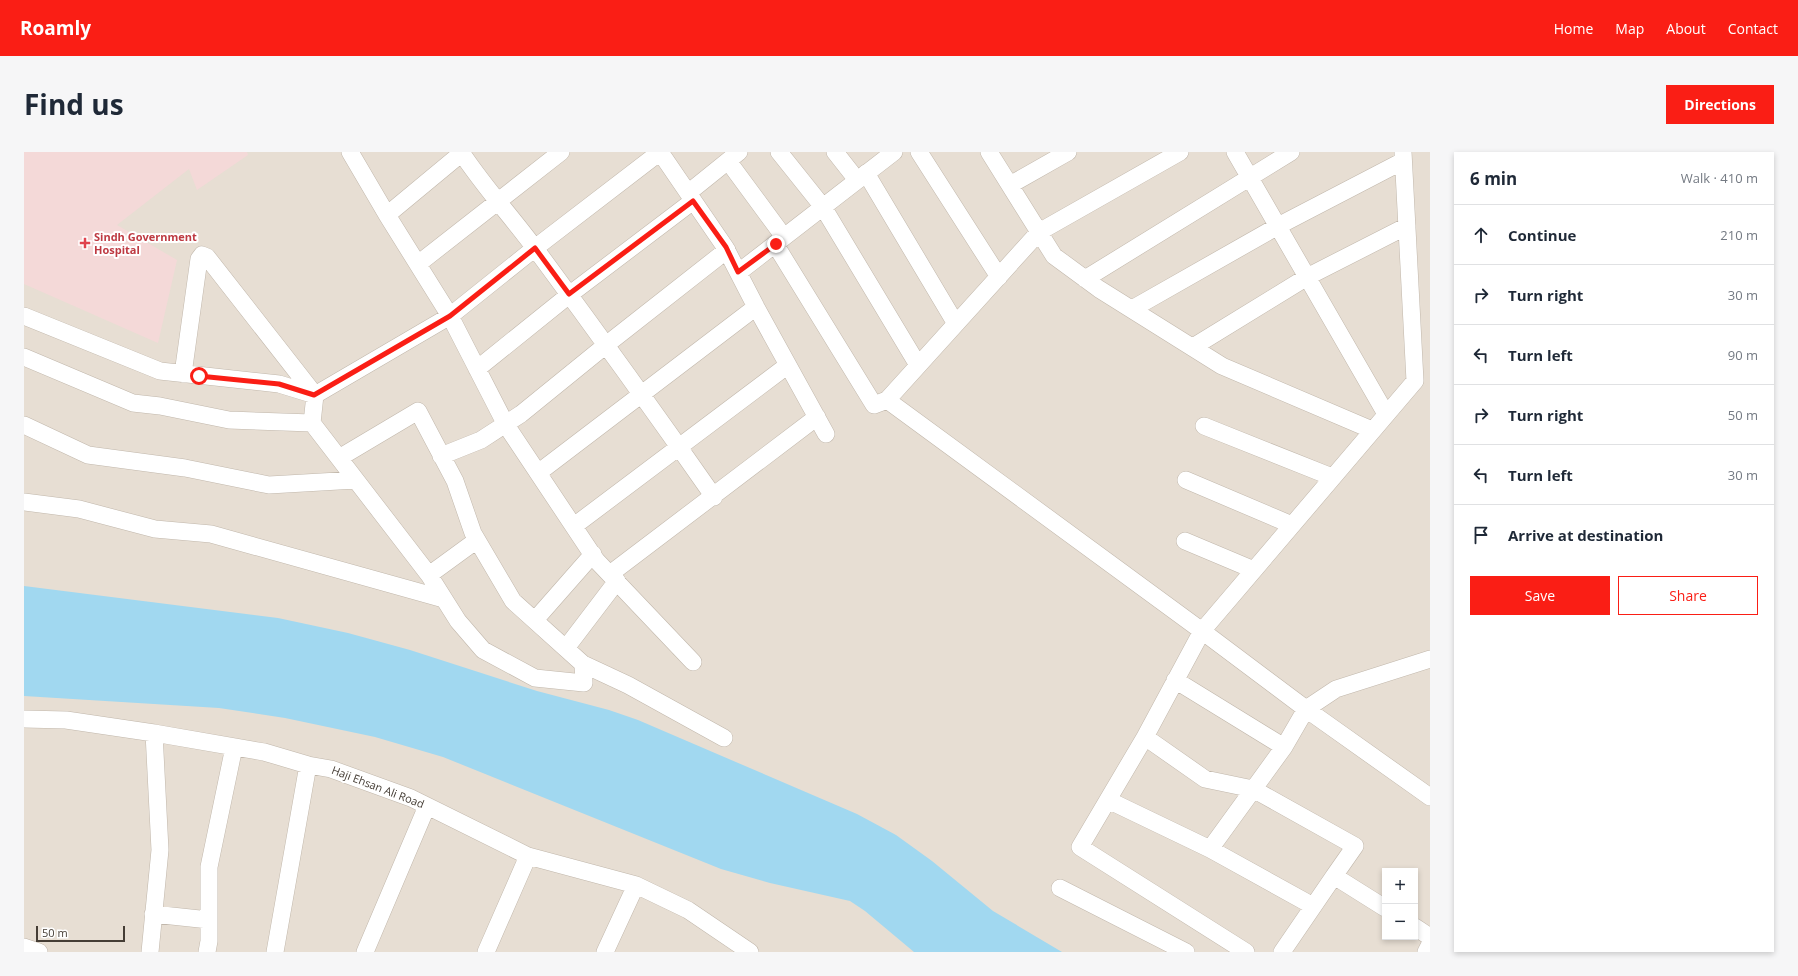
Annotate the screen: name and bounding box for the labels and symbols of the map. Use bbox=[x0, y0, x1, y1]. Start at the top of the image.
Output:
place label: Sindh Government Hospital bbox=[94, 229, 197, 257]
route end bbox=[767, 235, 785, 253]
marker: Sindh Government Hospital bbox=[79, 237, 91, 249]
route start bbox=[190, 367, 208, 385]
street label: Haji Ehsan Ali Road bbox=[330, 762, 427, 811]
scale bar bbox=[36, 924, 125, 943]

